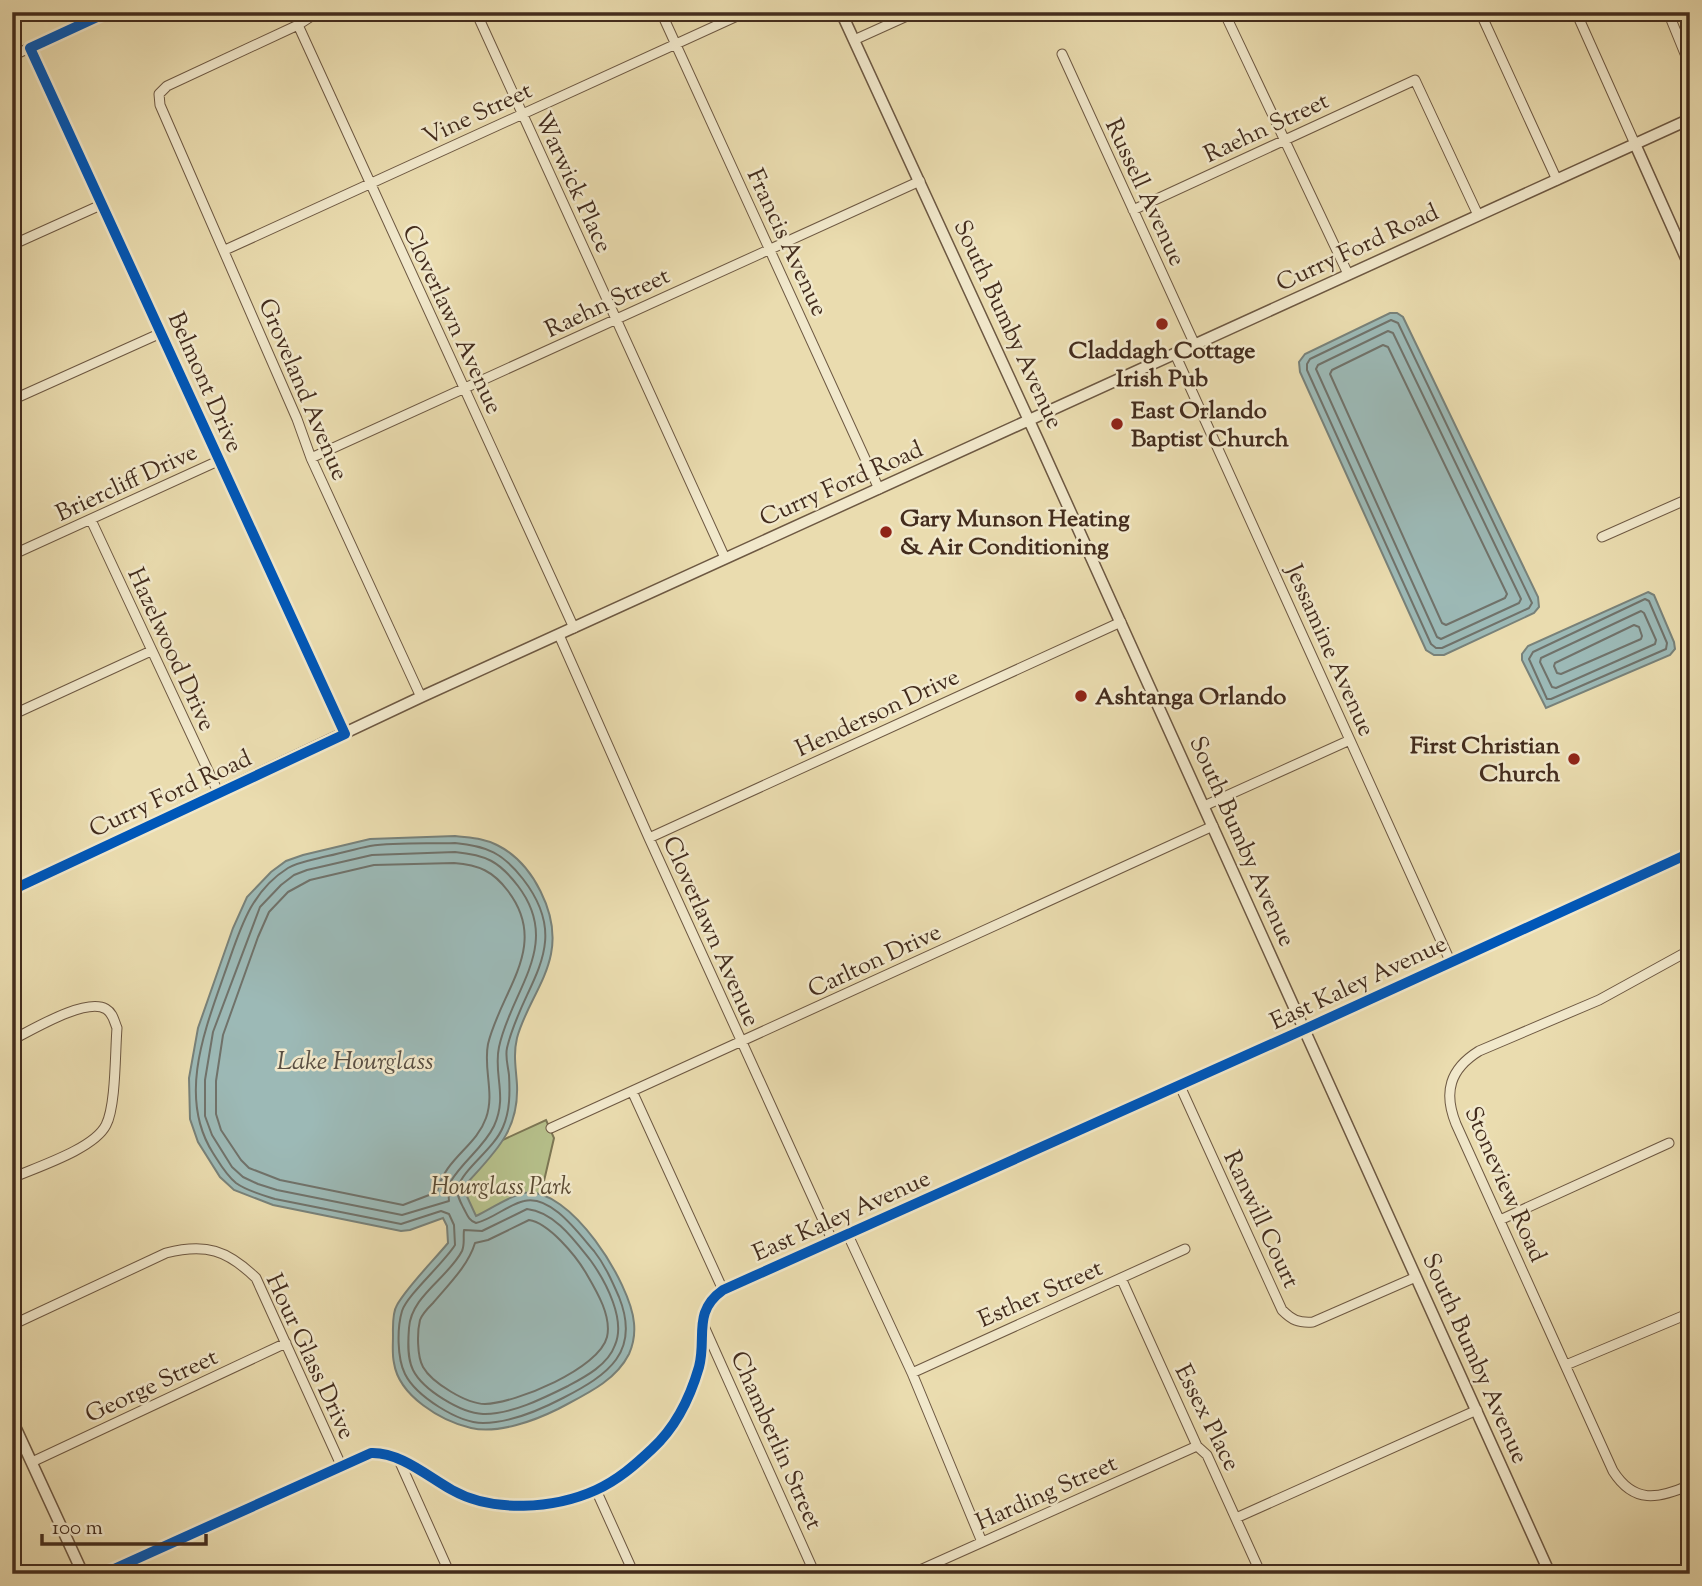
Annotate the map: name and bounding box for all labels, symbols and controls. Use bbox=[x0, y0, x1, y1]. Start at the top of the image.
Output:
street label: Vine Street bbox=[418, 75, 538, 155]
street label: Raehn Street bbox=[1199, 85, 1335, 173]
street label: Warwick Place bbox=[525, 107, 620, 259]
street label: Russell Avenue bbox=[1095, 114, 1193, 272]
street label: Francis Avenue bbox=[737, 163, 835, 322]
street label: Curry Ford Road bbox=[1271, 196, 1445, 301]
street label: South Bumby Avenue bbox=[944, 215, 1071, 435]
street label: Cloverlawn Avenue bbox=[392, 220, 510, 420]
street label: Raehn Street bbox=[540, 260, 676, 348]
street label: Groveland Avenue bbox=[249, 294, 356, 486]
street label: Belmont Drive bbox=[158, 307, 250, 459]
marker: Claddagh Cottage Irish Pub bbox=[1154, 316, 1170, 332]
place label: Claddagh Cottage Irish Pub bbox=[1069, 335, 1255, 397]
place label: East Orlando Baptist Church bbox=[1131, 395, 1290, 457]
marker: East Orlando Baptist Church bbox=[1109, 416, 1125, 432]
street label: Curry Ford Road bbox=[755, 433, 929, 536]
street label: Briercliff Drive bbox=[50, 436, 203, 531]
place label: Gary Munson Heating & Air Conditioning bbox=[900, 503, 1130, 565]
marker: Gary Munson Heating & Air Conditioning bbox=[878, 524, 894, 540]
street label: Jessamine Avenue bbox=[1275, 557, 1382, 742]
street label: Hazelwood Drive bbox=[117, 563, 223, 737]
street label: Henderson Drive bbox=[790, 661, 965, 767]
place label: Ashtanga Orlando bbox=[1095, 681, 1286, 715]
marker: Ashtanga Orlando bbox=[1073, 688, 1089, 704]
place label: First Christian Church bbox=[1410, 730, 1561, 792]
street label: South Bumby Avenue bbox=[1179, 731, 1303, 952]
street label: Curry Ford Road bbox=[84, 742, 258, 847]
marker: First Christian Church bbox=[1566, 751, 1582, 767]
street label: Cloverlawn Avenue bbox=[653, 831, 767, 1032]
street label: Carlton Drive bbox=[803, 916, 947, 1008]
street label: East Kaley Avenue bbox=[1265, 928, 1453, 1040]
water label: Lake Hourglass bbox=[276, 1044, 434, 1081]
street label: Stoneview Road bbox=[1455, 1101, 1554, 1269]
street label: Ranwill Court bbox=[1214, 1146, 1307, 1294]
street label: East Kaley Avenue bbox=[748, 1162, 936, 1271]
park label: Hourglass Park bbox=[431, 1171, 572, 1205]
street label: South Bumby Avenue bbox=[1412, 1248, 1536, 1469]
street label: Esther Street bbox=[973, 1252, 1109, 1337]
street label: Hour Glass Drive bbox=[256, 1268, 362, 1445]
street label: George Street bbox=[80, 1341, 224, 1432]
street label: Chamberlin Street bbox=[721, 1346, 830, 1535]
street label: Essex Place bbox=[1165, 1359, 1248, 1477]
street label: Harding Street bbox=[971, 1447, 1123, 1540]
scale bar bbox=[42, 1502, 206, 1546]
text: 100 m bbox=[52, 1514, 103, 1544]

